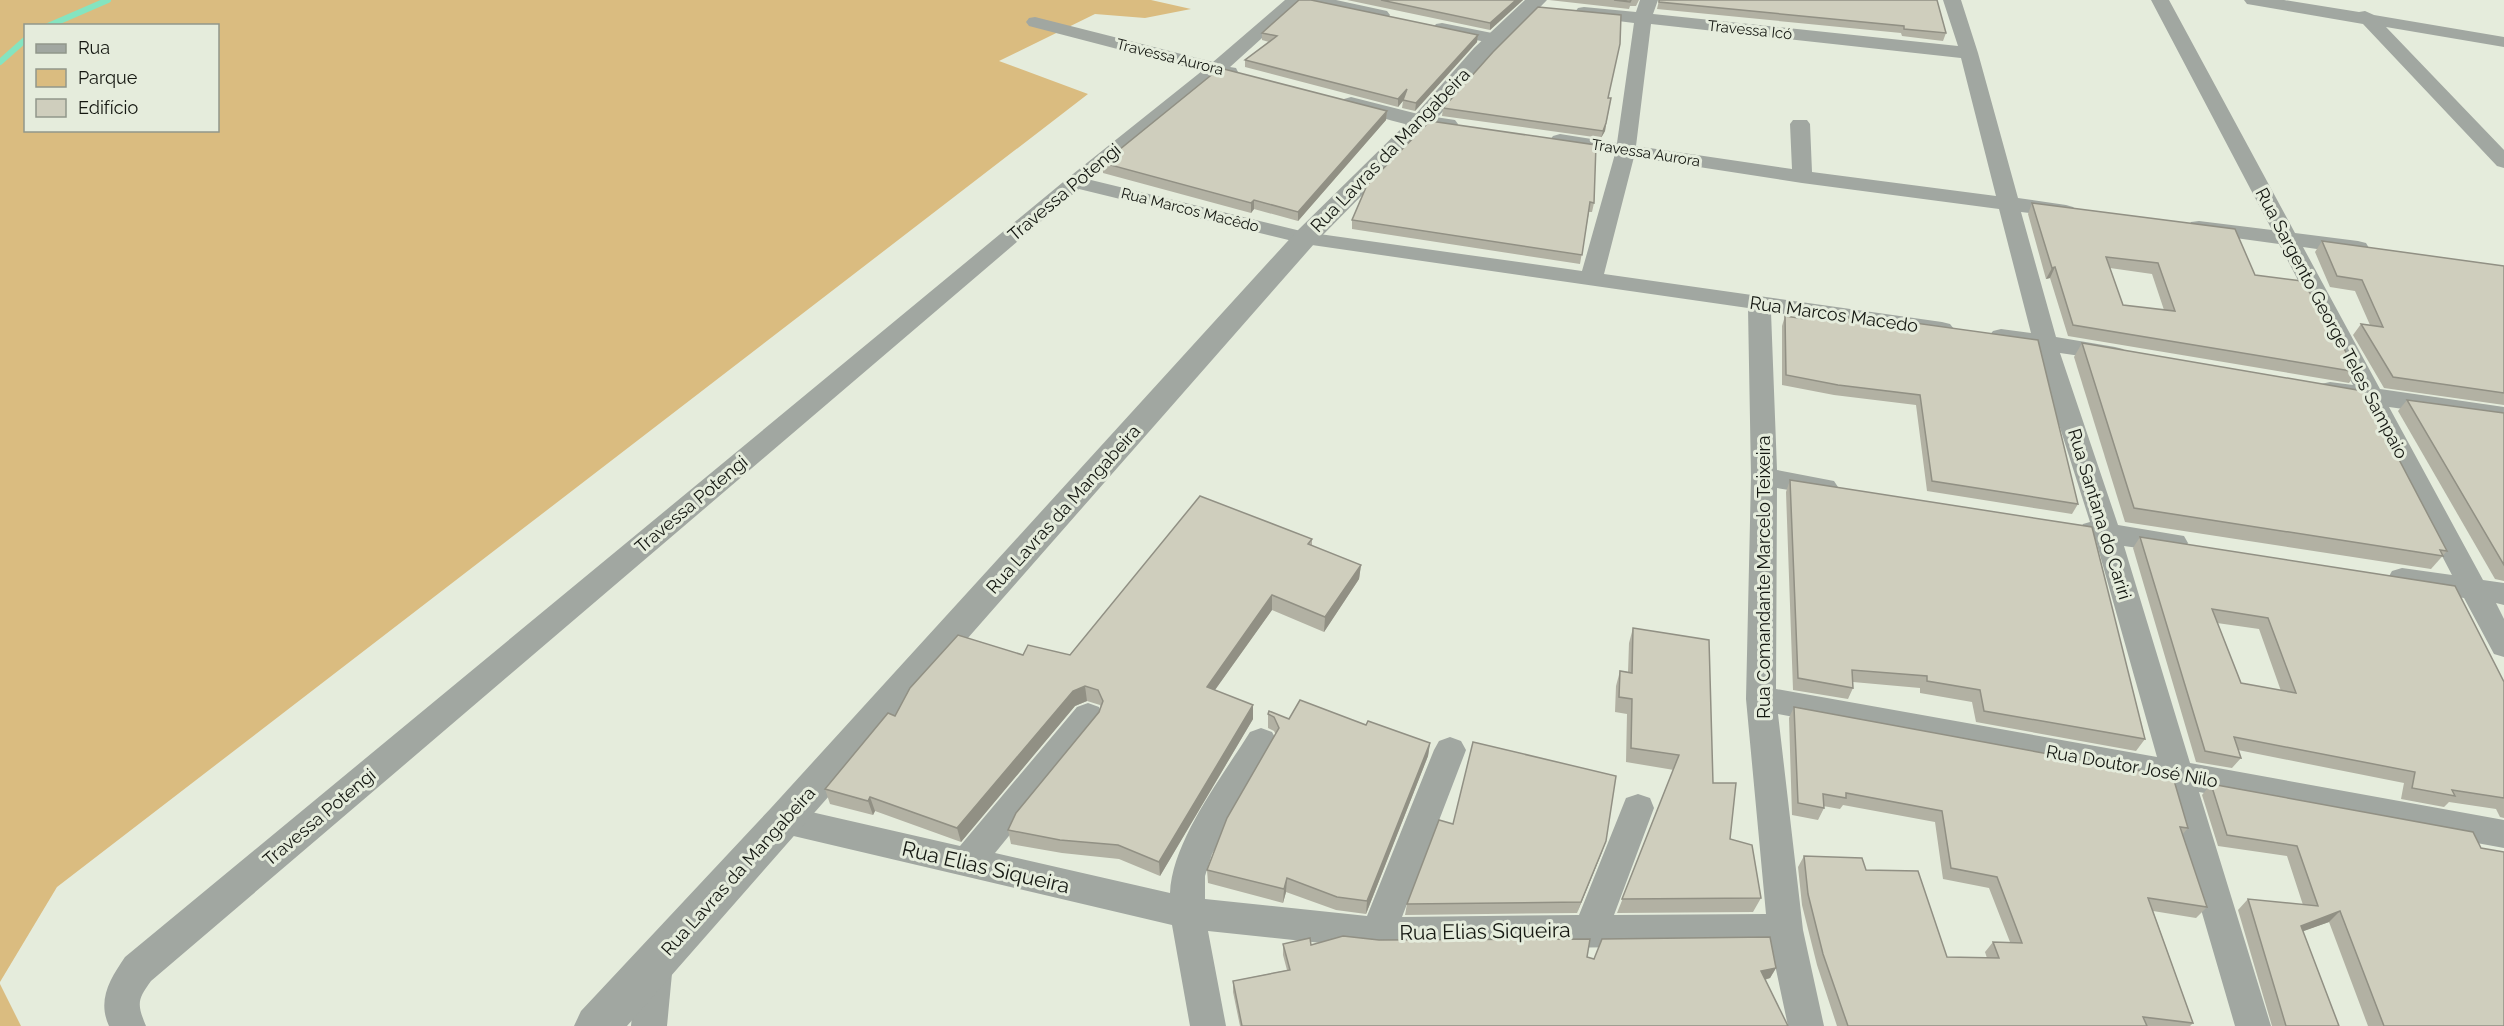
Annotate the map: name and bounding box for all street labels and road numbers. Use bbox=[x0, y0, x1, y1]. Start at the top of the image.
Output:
street label: Travessa Icó bbox=[1707, 17, 1793, 43]
street label: Travessa Aurora bbox=[1115, 35, 1225, 79]
street label: Rua Lavras da Mangabeira bbox=[1306, 64, 1474, 236]
street label: Travessa Aurora bbox=[1590, 136, 1702, 170]
street label: Travessa Potengi bbox=[1003, 139, 1125, 245]
street label: Rua Marcos Macêdo bbox=[1119, 184, 1261, 236]
street label: Rua Sargento George Teles Sampaio bbox=[2251, 184, 2413, 462]
street label: Rua Marcos Macedo bbox=[1748, 292, 1920, 336]
street label: Rua Lavras da Mangabeira bbox=[982, 420, 1144, 598]
street label: Rua Santana do Cariri bbox=[2064, 426, 2136, 602]
street label: Rua Comandante Marcelo Teixeira bbox=[1753, 435, 1774, 719]
street label: Travessa Potengi bbox=[630, 451, 752, 557]
street label: Rua Doutor José Nilo bbox=[2044, 741, 2220, 792]
street label: Travessa Potengi bbox=[258, 764, 380, 870]
street label: Rua Lavras da Mangabeira bbox=[657, 782, 819, 960]
street label: Rua Elias Siqueira bbox=[900, 836, 1072, 898]
street label: Rua Elias Siqueira bbox=[1399, 917, 1571, 945]

